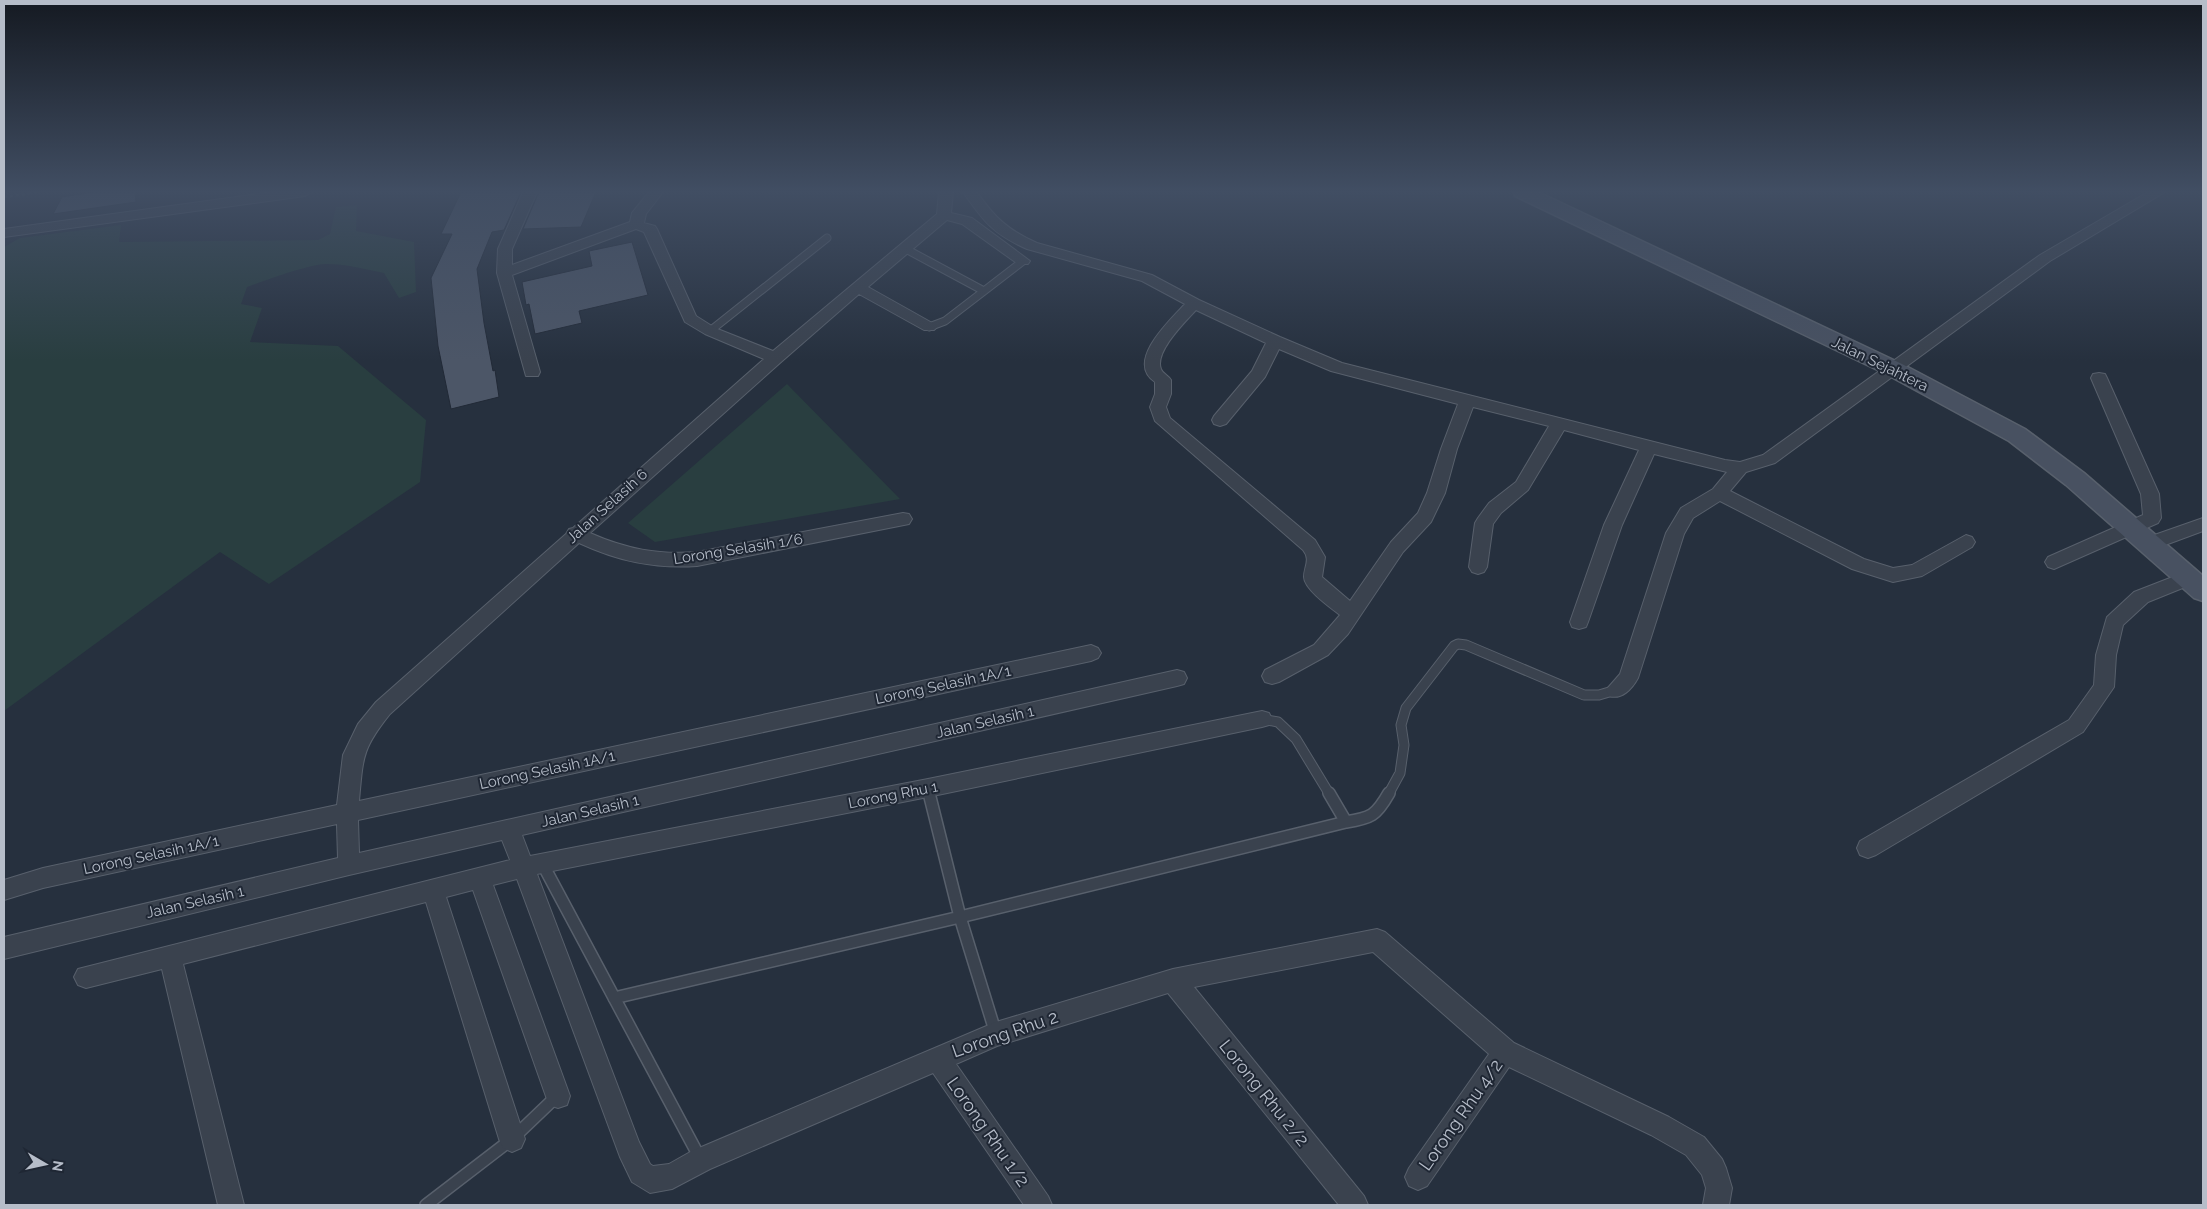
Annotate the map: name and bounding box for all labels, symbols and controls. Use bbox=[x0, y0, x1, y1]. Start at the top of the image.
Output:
street label: Jalan Sejahtera bbox=[1829, 333, 1931, 395]
street label: Jalan Selasih 6 bbox=[563, 465, 651, 547]
street label: Lorong Selasih 1/6 bbox=[672, 530, 804, 568]
street label: Lorong Selasih 1A/1 bbox=[873, 662, 1013, 708]
street label: Jalan Selasih 1 bbox=[934, 702, 1036, 742]
street label: Lorong Selasih 1A/1 bbox=[477, 747, 617, 793]
street label: Lorong Rhu 1 bbox=[847, 777, 940, 813]
street label: Jalan Selasih 1 bbox=[539, 791, 641, 831]
street label: Lorong Selasih 1A/1 bbox=[81, 832, 221, 878]
street label: Jalan Selasih 1 bbox=[144, 882, 246, 922]
street label: Lorong Rhu 2 bbox=[949, 1006, 1061, 1061]
street label: Lorong Rhu 2/2 bbox=[1215, 1035, 1314, 1150]
street label: Lorong Rhu 4/2 bbox=[1414, 1055, 1507, 1174]
street label: Lorong Rhu 1/2 bbox=[943, 1073, 1034, 1191]
north arrow bbox=[20, 1139, 70, 1189]
text: N bbox=[49, 1160, 67, 1173]

